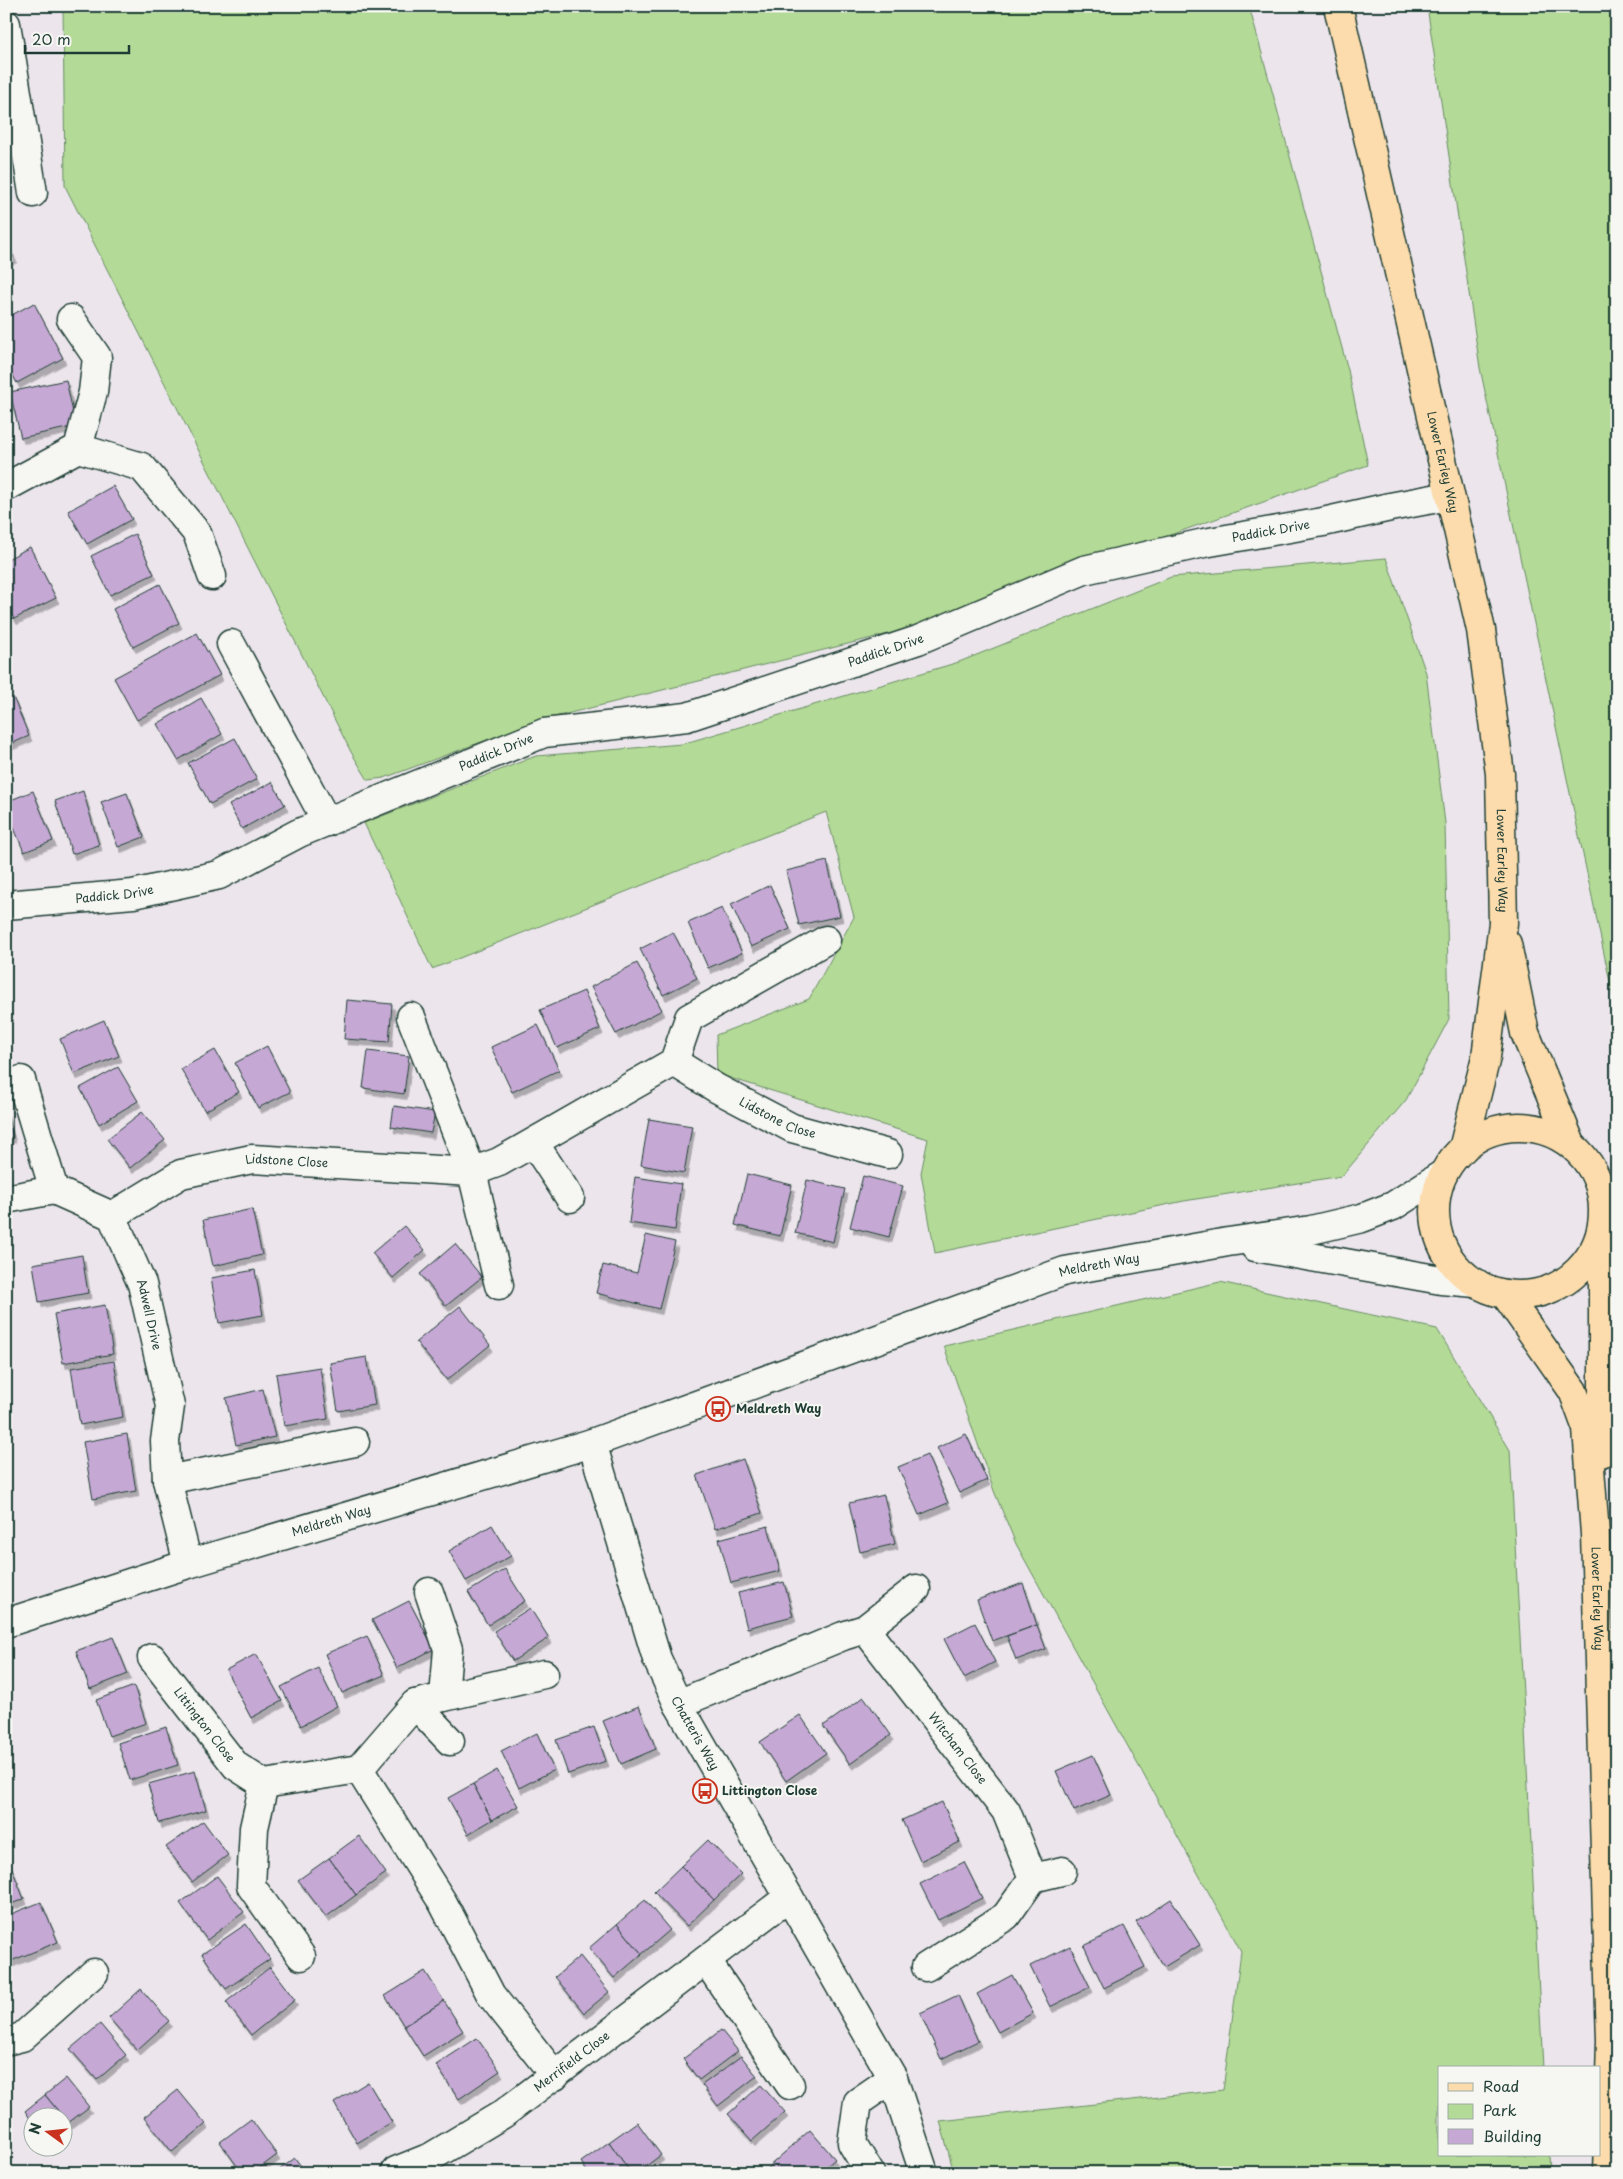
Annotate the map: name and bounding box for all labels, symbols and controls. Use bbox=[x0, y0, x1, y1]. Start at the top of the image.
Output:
scale bar bbox=[25, 22, 129, 54]
text: 20 m bbox=[32, 27, 71, 50]
street label: Lower Earley Way bbox=[1423, 409, 1464, 515]
street label: Paddick Drive bbox=[1230, 515, 1311, 546]
street label: Paddick Drive bbox=[845, 629, 926, 671]
street label: Paddick Drive bbox=[456, 728, 536, 775]
street label: Lower Earley Way bbox=[1493, 808, 1513, 913]
street label: Paddick Drive bbox=[74, 880, 155, 907]
street label: Lidstone Close bbox=[736, 1092, 818, 1142]
street label: Lidstone Close bbox=[243, 1149, 329, 1171]
street label: Meldreth Way bbox=[1056, 1248, 1141, 1281]
street label: Adwell Drive bbox=[133, 1276, 167, 1351]
bus stop icon: Meldreth Way bbox=[705, 1396, 731, 1422]
place label: Meldreth Way bbox=[736, 1399, 821, 1417]
street label: Meldreth Way bbox=[289, 1500, 373, 1540]
street label: Lower Earley Way bbox=[1587, 1546, 1609, 1651]
street label: Littington Close bbox=[170, 1683, 240, 1766]
street label: Chatteris Way bbox=[667, 1693, 724, 1773]
street label: Witcham Close bbox=[925, 1708, 992, 1788]
bus stop icon: Littington Close bbox=[692, 1778, 718, 1804]
place label: Littington Close bbox=[722, 1781, 818, 1799]
street label: Merrifield Close bbox=[530, 2026, 613, 2096]
legend bbox=[1438, 2066, 1600, 2156]
text: Road bbox=[1483, 2074, 1519, 2097]
text: Park bbox=[1483, 2098, 1517, 2121]
north arrow bbox=[22, 2106, 72, 2156]
text: N bbox=[23, 2120, 47, 2137]
text: Building bbox=[1483, 2124, 1542, 2147]

